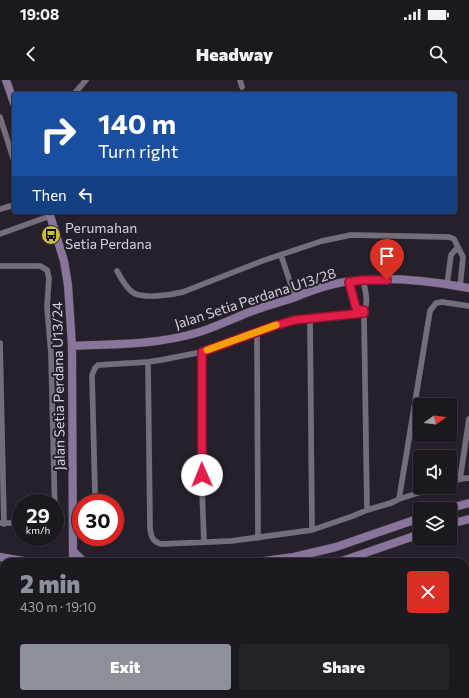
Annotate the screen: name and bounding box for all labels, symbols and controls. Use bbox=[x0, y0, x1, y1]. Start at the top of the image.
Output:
text: 19:08 bbox=[20, 5, 59, 23]
icon: back bbox=[20, 43, 42, 65]
text: Headway bbox=[196, 43, 273, 65]
icon: search bbox=[427, 43, 449, 65]
text: 140 m bbox=[98, 106, 176, 140]
icon: right bbox=[32, 108, 84, 160]
text: Turn right bbox=[98, 140, 178, 162]
icon: left bbox=[75, 184, 97, 206]
text: Then bbox=[32, 186, 67, 204]
place label: Perumahan Setia Perdana bbox=[65, 219, 152, 252]
bus stop icon: Perumahan Setia Perdana bbox=[40, 224, 62, 246]
pin bbox=[370, 239, 404, 280]
icon: arrive bbox=[376, 245, 398, 267]
street label: Jalan Setia Perdana U13/28 bbox=[172, 264, 338, 332]
street label: Jalan Setia Perdana U13/24 bbox=[48, 301, 68, 470]
north arrow bbox=[413, 398, 457, 442]
map controls bbox=[413, 398, 457, 546]
button: sound bbox=[413, 450, 457, 494]
position arrow bbox=[181, 454, 223, 496]
speed limit sign: 30 bbox=[72, 494, 124, 546]
button: layers bbox=[413, 502, 457, 546]
text: 29 bbox=[26, 503, 50, 527]
text: km/h bbox=[26, 524, 50, 536]
text: 2 min bbox=[20, 569, 80, 598]
button: close bbox=[407, 571, 449, 613]
text: 430 m · 19:10 bbox=[20, 599, 96, 615]
button: Exit bbox=[20, 644, 231, 690]
button: Share bbox=[239, 644, 449, 690]

